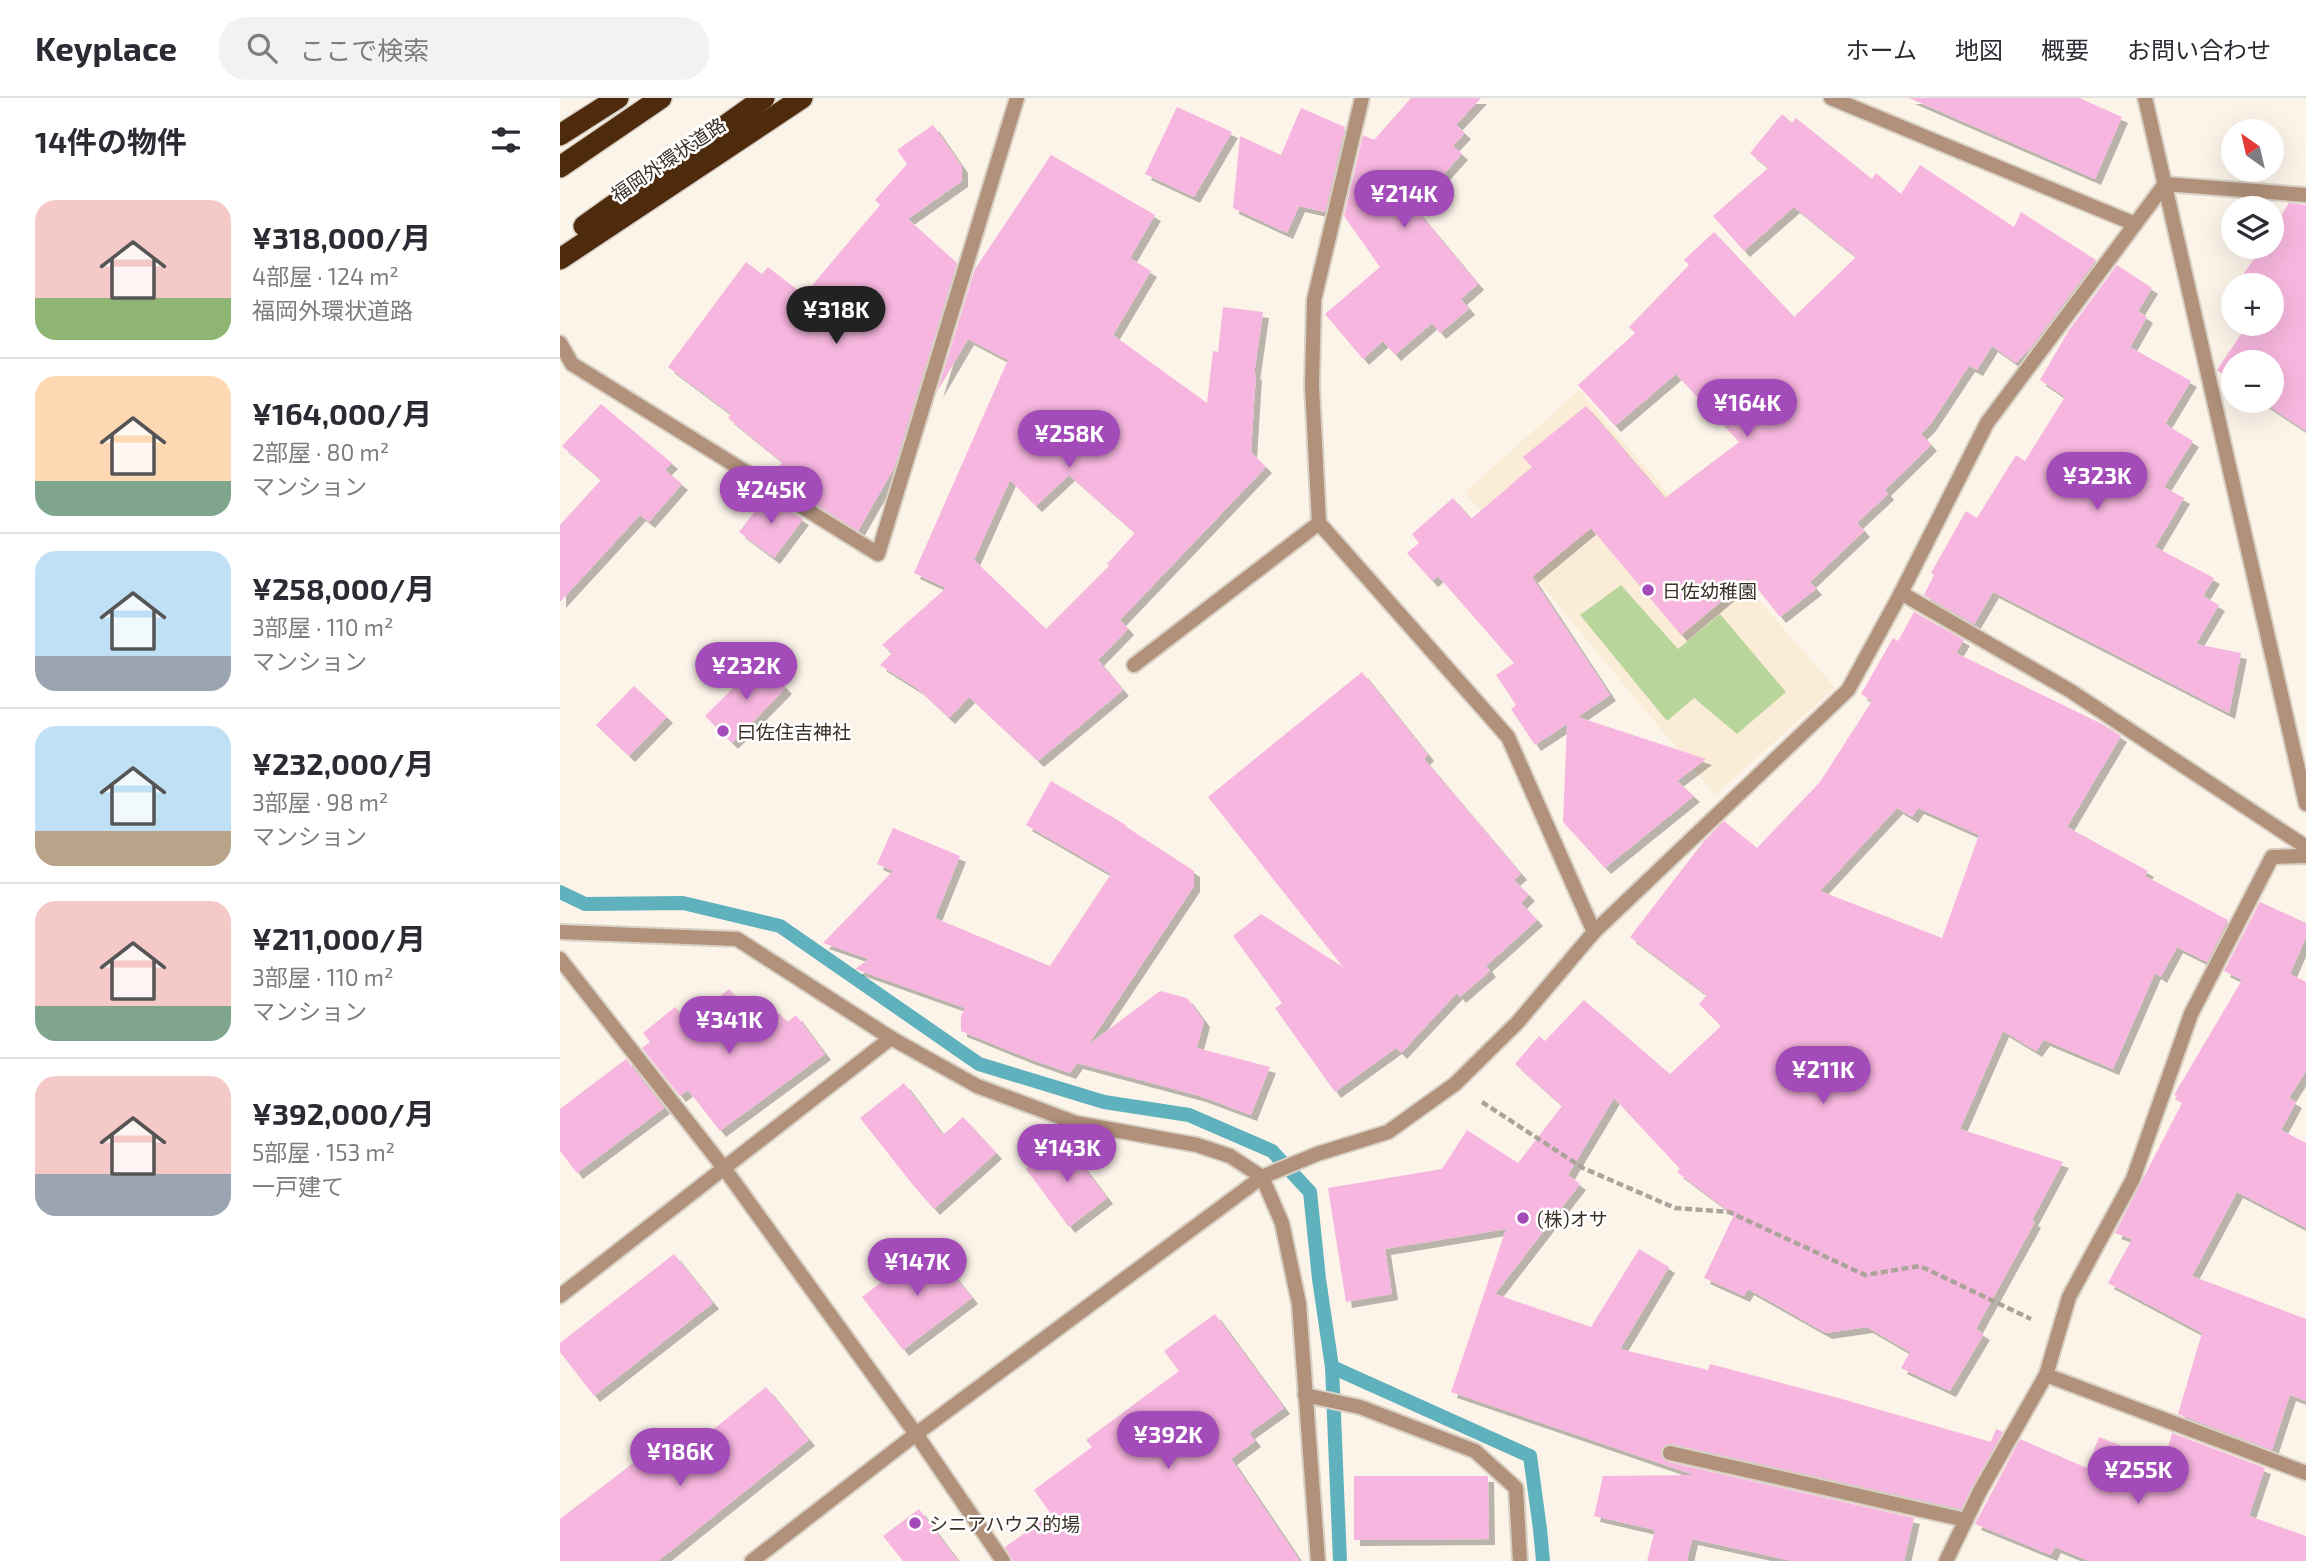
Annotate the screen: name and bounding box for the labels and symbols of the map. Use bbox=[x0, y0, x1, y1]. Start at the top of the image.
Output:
street label: 福岡外環状道路 bbox=[606, 112, 730, 206]
north arrow bbox=[2221, 119, 2284, 182]
pin: ¥214K bbox=[1355, 170, 1453, 230]
pin: ¥318K bbox=[787, 286, 885, 346]
pin: ¥164K bbox=[1698, 380, 1796, 439]
pin: ¥258K bbox=[1020, 410, 1118, 470]
pin: ¥323K bbox=[2048, 452, 2146, 512]
pin: ¥245K bbox=[722, 466, 820, 526]
place label: 日佐幼稚園 bbox=[1662, 579, 1757, 602]
marker: 日佐幼稚園 bbox=[1640, 582, 1656, 598]
pin: ¥232K bbox=[697, 642, 795, 702]
place label: 曰佐住吉神社 bbox=[737, 720, 851, 743]
marker: 曰佐住吉神社 bbox=[715, 723, 731, 739]
pin: ¥341K bbox=[680, 996, 778, 1056]
pin: ¥211K bbox=[1774, 1046, 1872, 1106]
pin: ¥143K bbox=[1018, 1124, 1116, 1184]
place label: (株)オサ bbox=[1537, 1207, 1608, 1230]
marker: (株)オサ bbox=[1515, 1210, 1531, 1226]
pin: ¥147K bbox=[868, 1238, 966, 1298]
pin: ¥392K bbox=[1119, 1412, 1217, 1471]
pin: ¥186K bbox=[631, 1428, 729, 1488]
pin: ¥255K bbox=[2089, 1446, 2187, 1506]
place label: シニアハウス的場 bbox=[929, 1512, 1080, 1535]
marker: シニアハウス的場 bbox=[907, 1515, 923, 1531]

